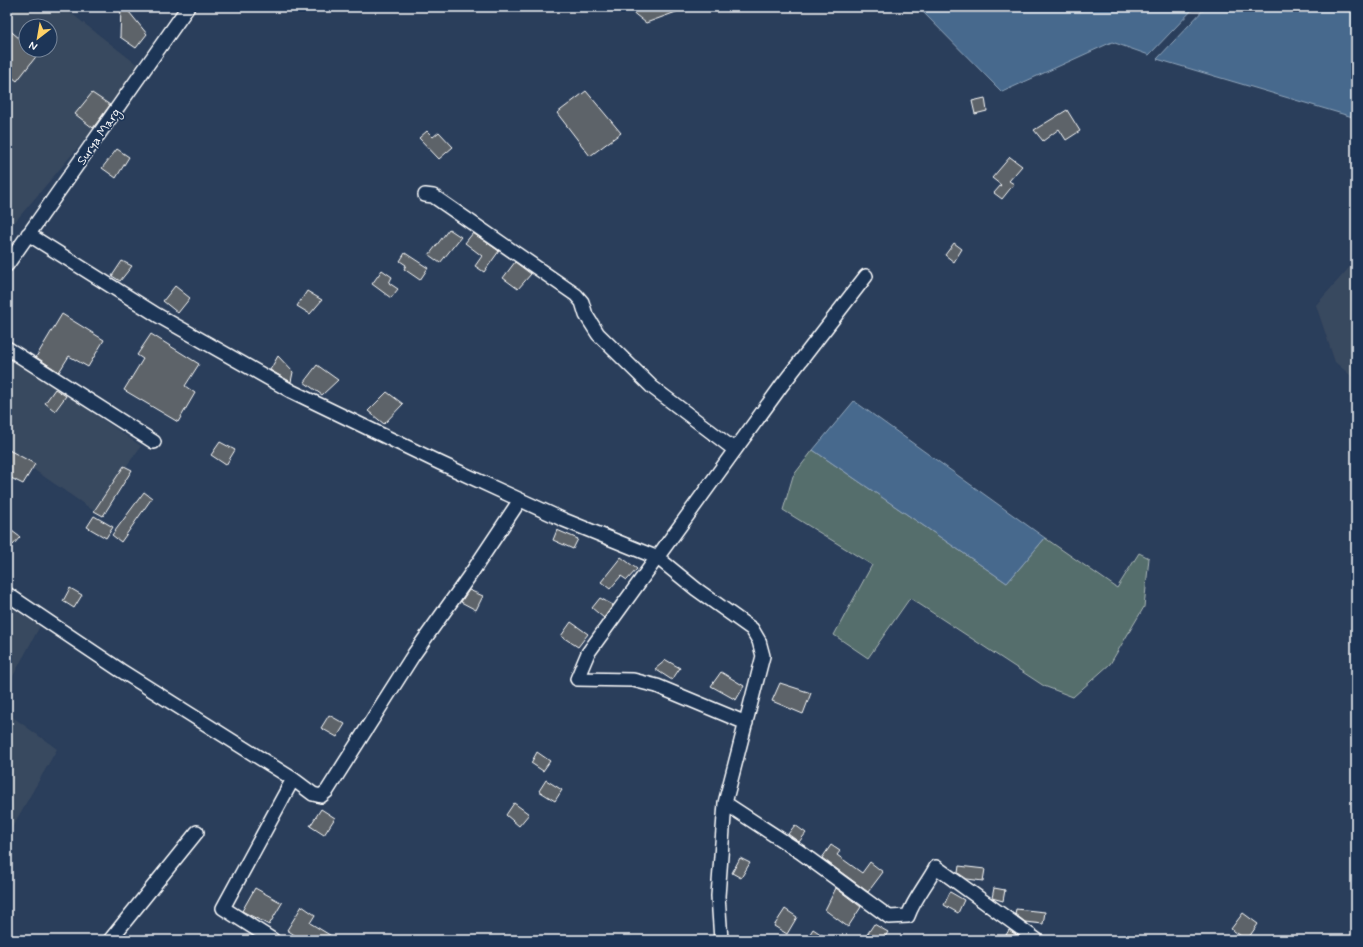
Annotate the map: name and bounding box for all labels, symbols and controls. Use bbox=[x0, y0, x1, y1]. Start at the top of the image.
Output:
north arrow bbox=[18, 18, 58, 58]
text: N bbox=[27, 38, 40, 54]
street label: Surya Marg bbox=[73, 105, 126, 169]

